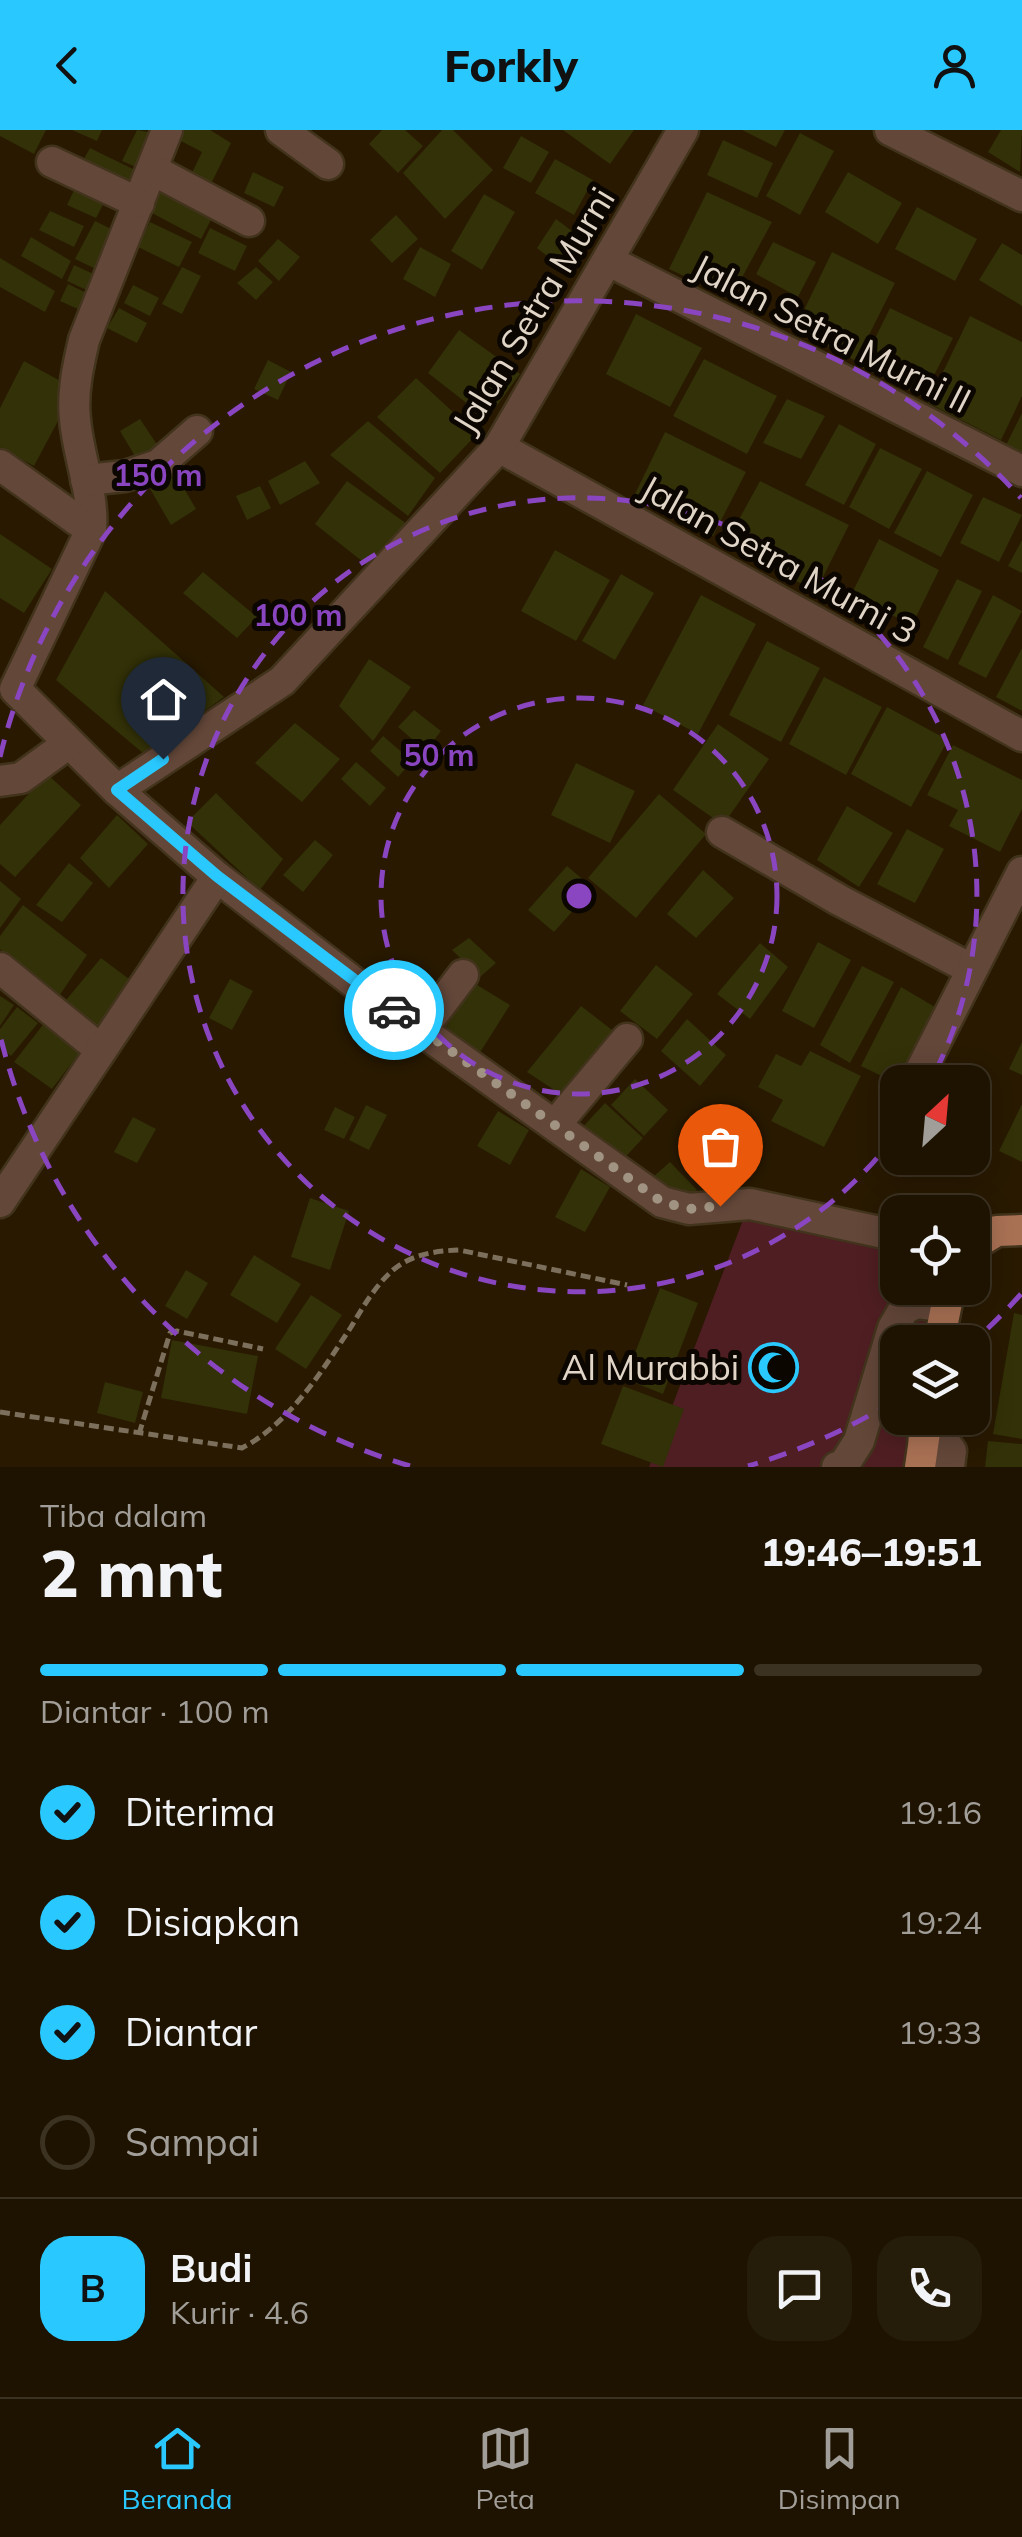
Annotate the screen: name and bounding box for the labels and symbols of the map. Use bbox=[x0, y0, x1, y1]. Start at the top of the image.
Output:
street label: Jalan Setra Murni bbox=[442, 179, 624, 441]
street label: Jalan Setra Murni II bbox=[686, 244, 978, 422]
text: 150 m bbox=[113, 456, 203, 494]
street label: Jalan Setra Murni 3 bbox=[633, 465, 925, 653]
text: 100 m bbox=[253, 596, 343, 634]
pin bbox=[121, 657, 206, 760]
text: 50 m bbox=[403, 736, 475, 774]
centre of rings bbox=[561, 878, 597, 914]
courier bbox=[344, 960, 444, 1060]
north arrow bbox=[880, 1065, 990, 1175]
pin bbox=[678, 1104, 763, 1207]
mosque icon: Al Murabbi bbox=[748, 1341, 800, 1393]
place label: Al Murabbi bbox=[562, 1345, 739, 1389]

